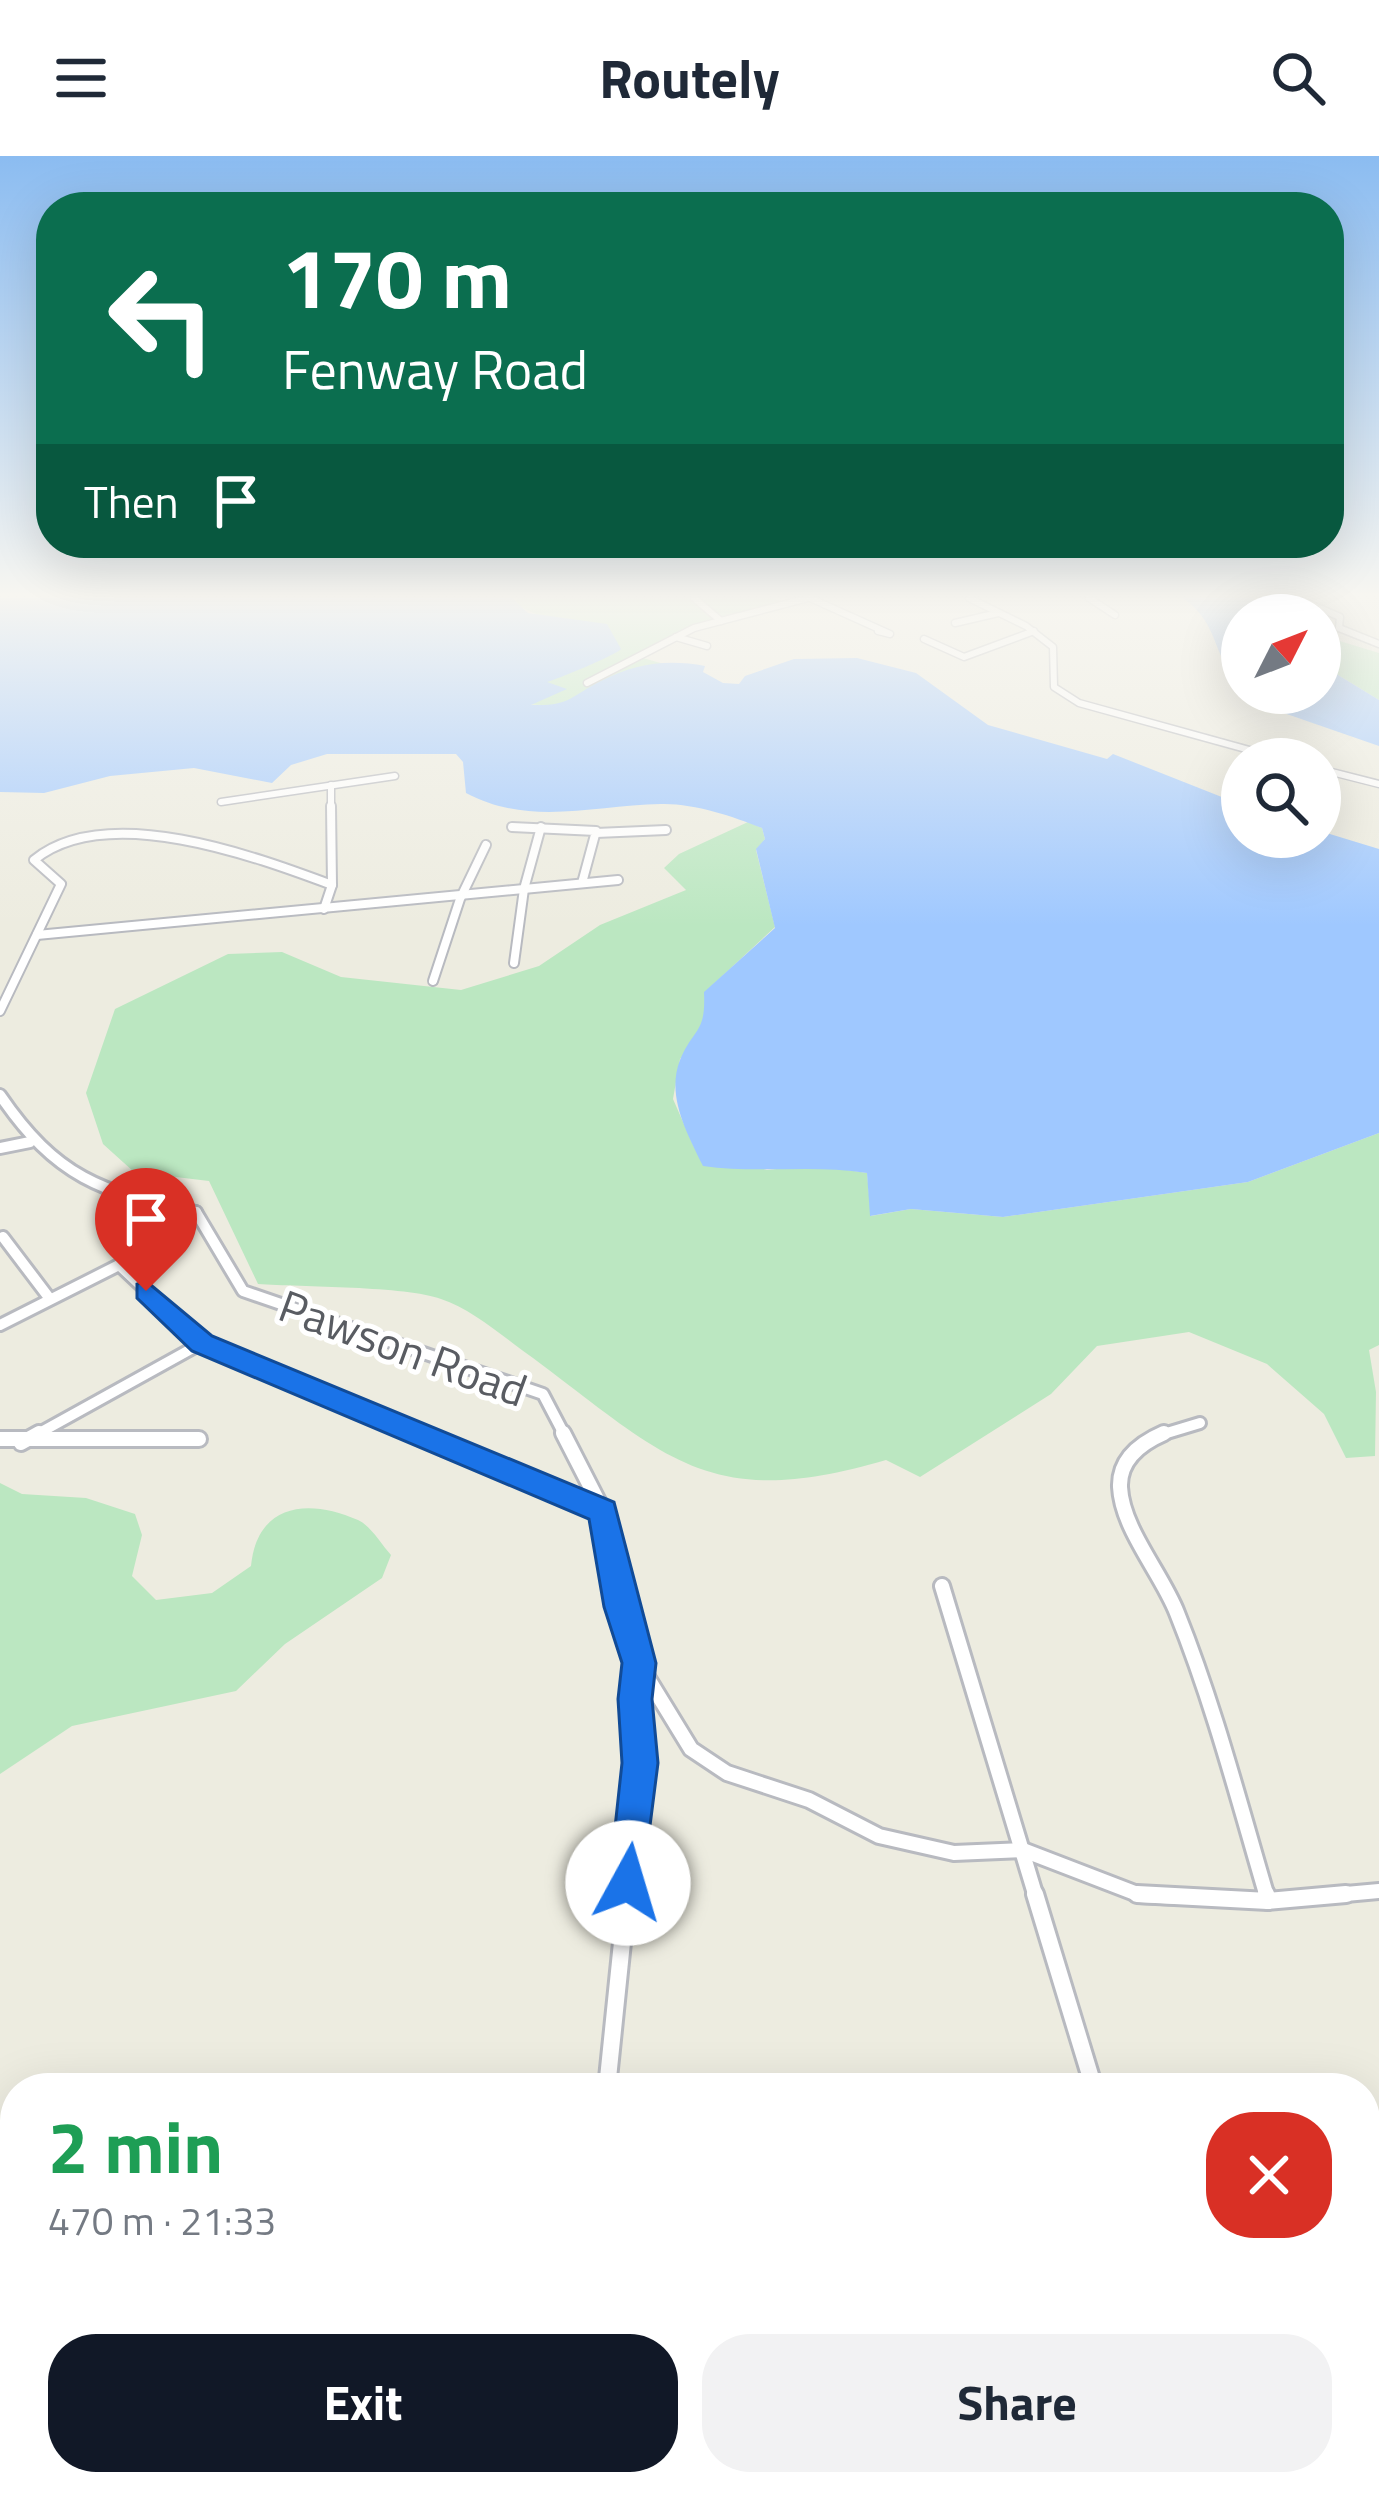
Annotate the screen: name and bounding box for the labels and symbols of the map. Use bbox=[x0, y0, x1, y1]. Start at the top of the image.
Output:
north arrow bbox=[1221, 594, 1341, 714]
pin bbox=[95, 1168, 197, 1291]
street label: Pawson Road bbox=[270, 1271, 537, 1423]
position arrow bbox=[565, 1820, 691, 1946]

